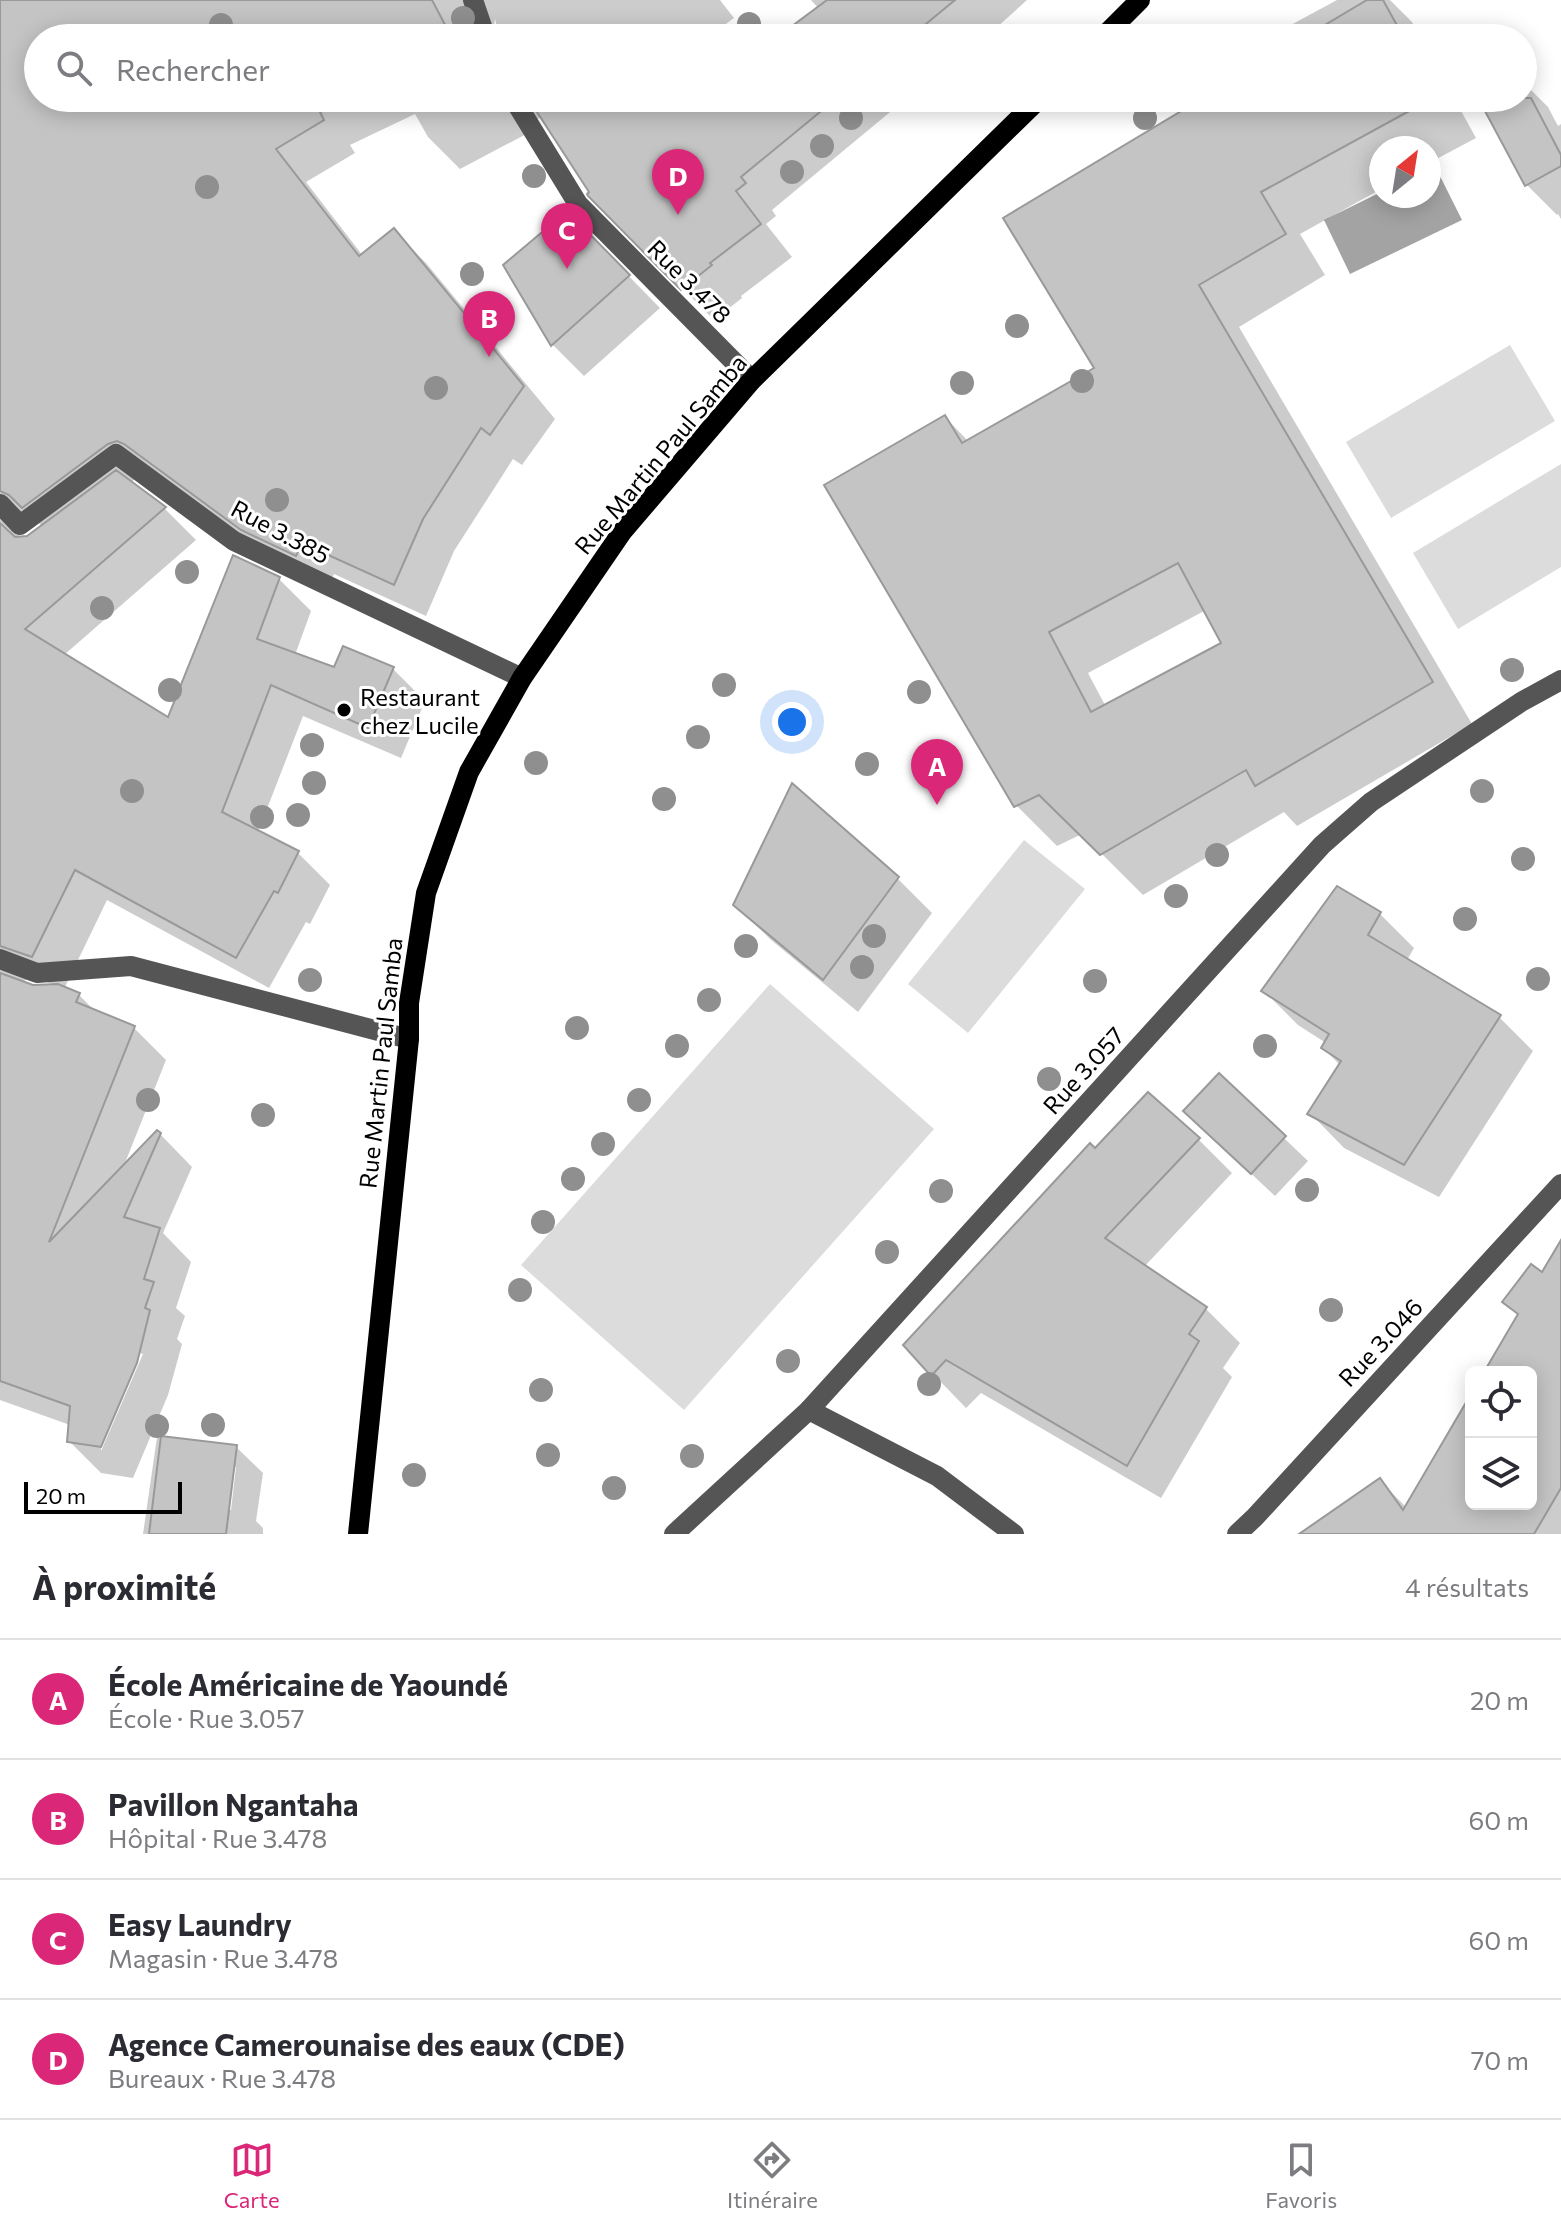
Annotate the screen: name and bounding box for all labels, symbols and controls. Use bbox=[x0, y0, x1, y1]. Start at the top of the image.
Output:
search box bbox=[24, 24, 1537, 112]
icon: search bbox=[52, 46, 96, 90]
text: Rechercher bbox=[116, 50, 270, 87]
north arrow bbox=[1369, 136, 1441, 208]
pin: D bbox=[652, 149, 704, 215]
pin: C bbox=[541, 203, 593, 269]
street label: Rue 3.478 bbox=[642, 233, 738, 329]
pin: B bbox=[463, 291, 515, 357]
street label: Rue Martin Paul Samba bbox=[568, 348, 752, 560]
street label: Rue 3.385 bbox=[227, 493, 335, 569]
place label: Restaurant chez Lucile bbox=[360, 682, 480, 739]
marker: Restaurant chez Lucile bbox=[335, 701, 353, 719]
your location bbox=[772, 702, 812, 742]
pin: A bbox=[911, 739, 963, 805]
street label: Rue Martin Paul Samba bbox=[352, 936, 408, 1190]
street label: Rue 3.057 bbox=[1036, 1020, 1130, 1120]
street label: Rue 3.046 bbox=[1332, 1292, 1428, 1392]
map controls bbox=[1465, 1366, 1537, 1510]
button: locate bbox=[1465, 1366, 1537, 1438]
button: layers bbox=[1465, 1438, 1537, 1510]
scale bar bbox=[24, 1478, 182, 1514]
text: 20 m bbox=[36, 1482, 86, 1509]
text: À proximité bbox=[32, 1565, 216, 1607]
text: 4 résultats bbox=[1405, 1571, 1529, 1602]
text: École Américaine de Yaoundé bbox=[108, 1665, 508, 1702]
text: A bbox=[49, 1684, 67, 1715]
text: 20 m bbox=[1470, 1684, 1529, 1715]
text: École · Rue 3.057 bbox=[108, 1702, 304, 1733]
text: Pavillon Ngantaha bbox=[108, 1785, 359, 1822]
text: B bbox=[49, 1804, 67, 1835]
text: 60 m bbox=[1469, 1804, 1529, 1835]
text: Hôpital · Rue 3.478 bbox=[108, 1822, 327, 1853]
text: Easy Laundry bbox=[108, 1905, 292, 1942]
text: C bbox=[49, 1924, 67, 1955]
text: 60 m bbox=[1469, 1924, 1529, 1955]
text: Magasin · Rue 3.478 bbox=[108, 1942, 338, 1973]
text: Agence Camerounaise des eaux (CDE) bbox=[108, 2025, 625, 2062]
text: D bbox=[48, 2044, 68, 2075]
text: 70 m bbox=[1471, 2044, 1529, 2075]
text: Bureaux · Rue 3.478 bbox=[108, 2062, 336, 2093]
tab: Carte bbox=[224, 2138, 280, 2213]
tab: Itinéraire bbox=[727, 2138, 818, 2213]
tab: Favoris bbox=[1265, 2138, 1337, 2213]

